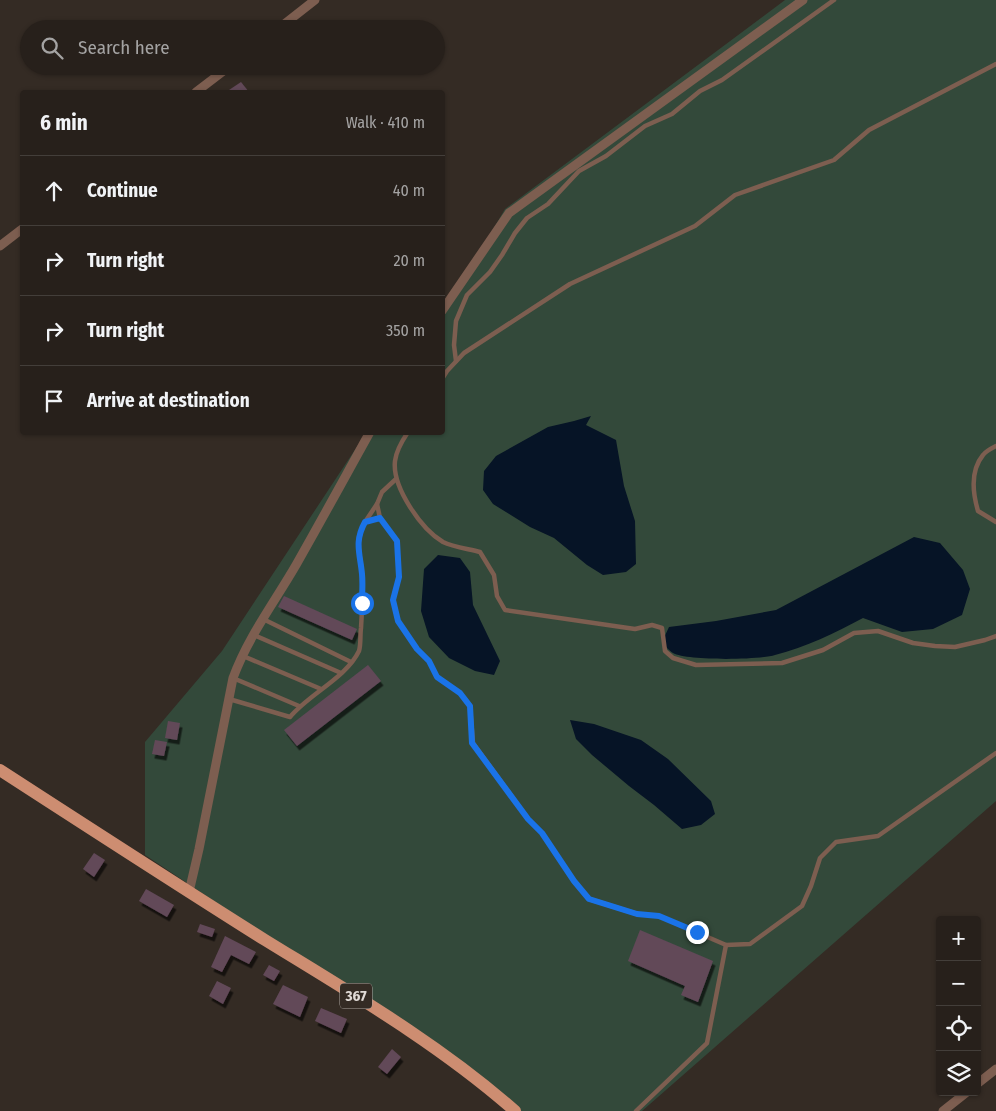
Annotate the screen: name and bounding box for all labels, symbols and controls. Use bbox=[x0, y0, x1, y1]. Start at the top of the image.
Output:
search box bbox=[20, 20, 445, 75]
icon: search bbox=[38, 34, 66, 62]
text: Search here bbox=[78, 36, 170, 59]
text: 6 min bbox=[40, 110, 88, 136]
text: Walk · 410 m bbox=[346, 113, 425, 132]
icon: ahead bbox=[40, 177, 68, 205]
text: Continue bbox=[87, 179, 158, 202]
text: 40 m bbox=[393, 181, 425, 200]
icon: right bbox=[40, 247, 68, 275]
text: Turn right bbox=[87, 249, 164, 272]
text: 20 m bbox=[394, 251, 425, 270]
icon: right bbox=[40, 317, 68, 345]
text: Turn right bbox=[87, 319, 164, 342]
text: 350 m bbox=[386, 321, 425, 340]
icon: arrive bbox=[40, 387, 68, 415]
text: Arrive at destination bbox=[87, 389, 250, 412]
route start bbox=[351, 592, 374, 615]
map controls bbox=[936, 916, 981, 1096]
button: + bbox=[936, 916, 981, 961]
route end bbox=[686, 921, 709, 944]
button: − bbox=[936, 961, 981, 1006]
road number: 367 bbox=[340, 984, 372, 1008]
button: locate bbox=[936, 1006, 981, 1051]
button: layers bbox=[936, 1051, 981, 1096]

